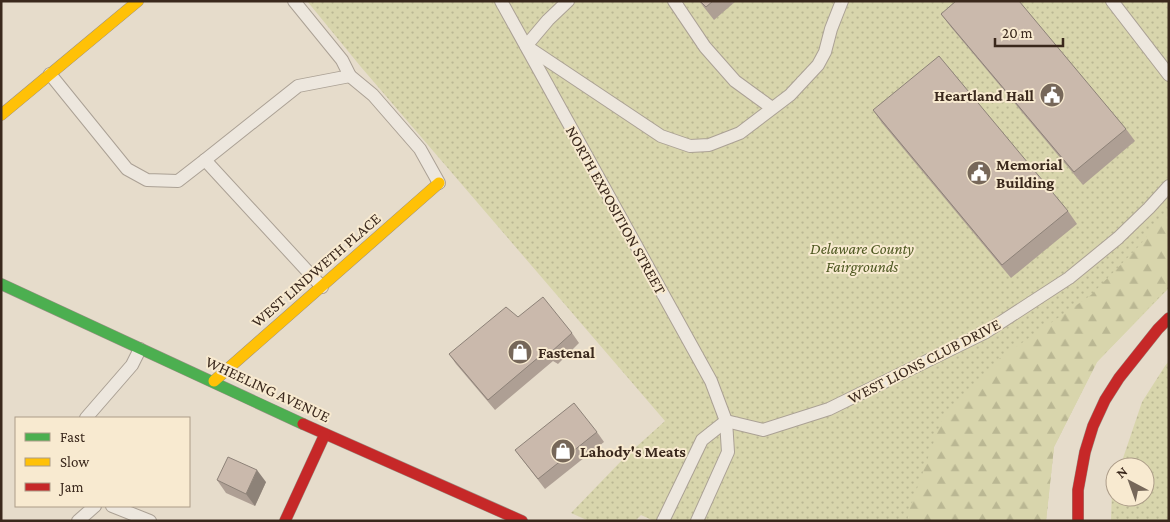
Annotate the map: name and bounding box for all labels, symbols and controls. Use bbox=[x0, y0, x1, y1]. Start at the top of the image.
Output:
scale bar bbox=[995, 15, 1062, 47]
text: 20 m bbox=[1002, 25, 1033, 41]
public building icon: Heartland Hall bbox=[1039, 82, 1065, 108]
place label: Heartland Hall bbox=[934, 87, 1034, 104]
street label: NORTH EXPOSITION STREET bbox=[563, 123, 670, 297]
place label: Memorial Building bbox=[996, 156, 1063, 191]
public building icon: Memorial Building bbox=[966, 160, 992, 186]
street label: WEST LINDWETH PLACE bbox=[248, 209, 384, 331]
park label: Delaware County Fairgrounds bbox=[810, 240, 914, 276]
street label: WEST LIONS CLUB DRIVE bbox=[845, 315, 1003, 407]
shop icon: Fastenal bbox=[507, 339, 533, 365]
place label: Fastenal bbox=[538, 344, 595, 361]
street label: WHEELING AVENUE bbox=[203, 353, 333, 425]
legend bbox=[15, 417, 190, 507]
text: Fast bbox=[60, 429, 86, 445]
shop icon: Lahody's Meats bbox=[550, 438, 576, 464]
place label: Lahody's Meats bbox=[580, 443, 686, 460]
text: Slow bbox=[60, 454, 90, 470]
north arrow bbox=[1105, 457, 1155, 507]
text: N bbox=[1113, 463, 1131, 481]
text: Jam bbox=[58, 479, 83, 496]

